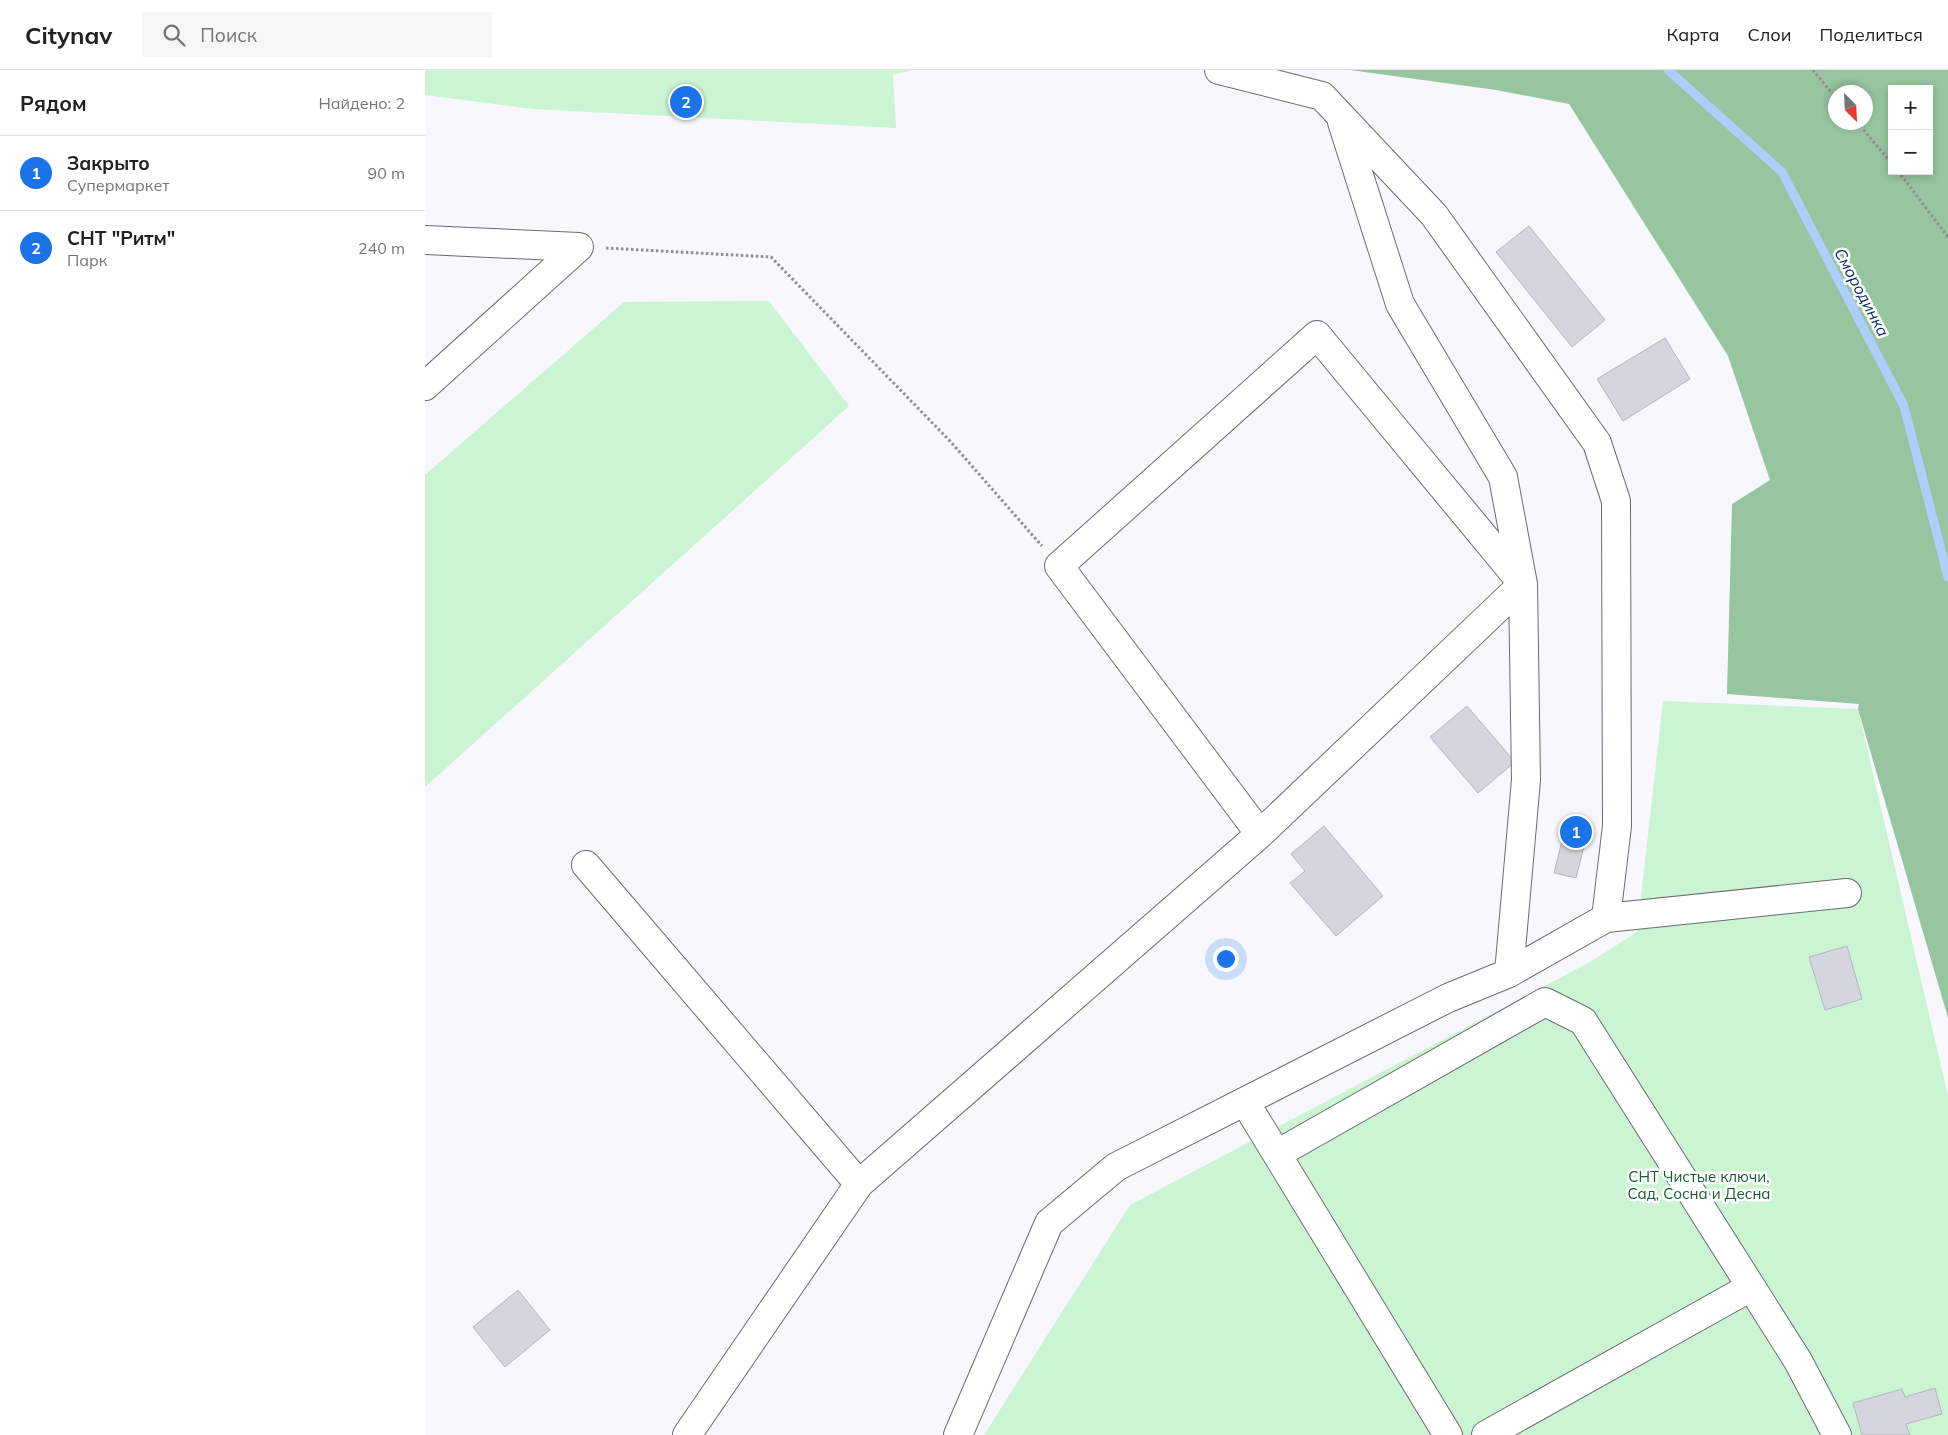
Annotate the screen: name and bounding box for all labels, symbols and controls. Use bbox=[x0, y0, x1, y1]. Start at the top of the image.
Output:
search box bbox=[142, 12, 492, 57]
text: Citynav bbox=[25, 20, 112, 50]
icon: search bbox=[160, 21, 188, 49]
text: Поиск bbox=[200, 23, 257, 47]
text: Карта bbox=[1667, 23, 1719, 46]
text: Слои bbox=[1747, 23, 1792, 46]
text: Поделиться bbox=[1820, 23, 1923, 46]
pin: 2 bbox=[670, 83, 702, 121]
north arrow bbox=[1828, 85, 1873, 130]
map controls bbox=[1888, 85, 1933, 175]
button: + bbox=[1888, 85, 1933, 130]
text: Рядом bbox=[20, 90, 87, 116]
text: Найдено: 2 bbox=[319, 93, 405, 113]
button: − bbox=[1888, 130, 1933, 175]
text: Закрыто bbox=[67, 151, 150, 175]
text: 1 bbox=[31, 163, 41, 183]
text: 90 m bbox=[368, 163, 405, 183]
text: Супермаркет bbox=[67, 175, 170, 195]
text: СНТ "Ритм" bbox=[67, 226, 175, 250]
text: 2 bbox=[31, 238, 41, 258]
text: 240 m bbox=[358, 238, 405, 258]
water label: Смородинка bbox=[1830, 244, 1894, 340]
text: Парк bbox=[67, 250, 107, 270]
pin: 1 bbox=[1560, 813, 1592, 851]
your location bbox=[1213, 946, 1239, 972]
park label: СНТ Чистые ключи, Сад, Сосна и Десна bbox=[1627, 1167, 1771, 1203]

